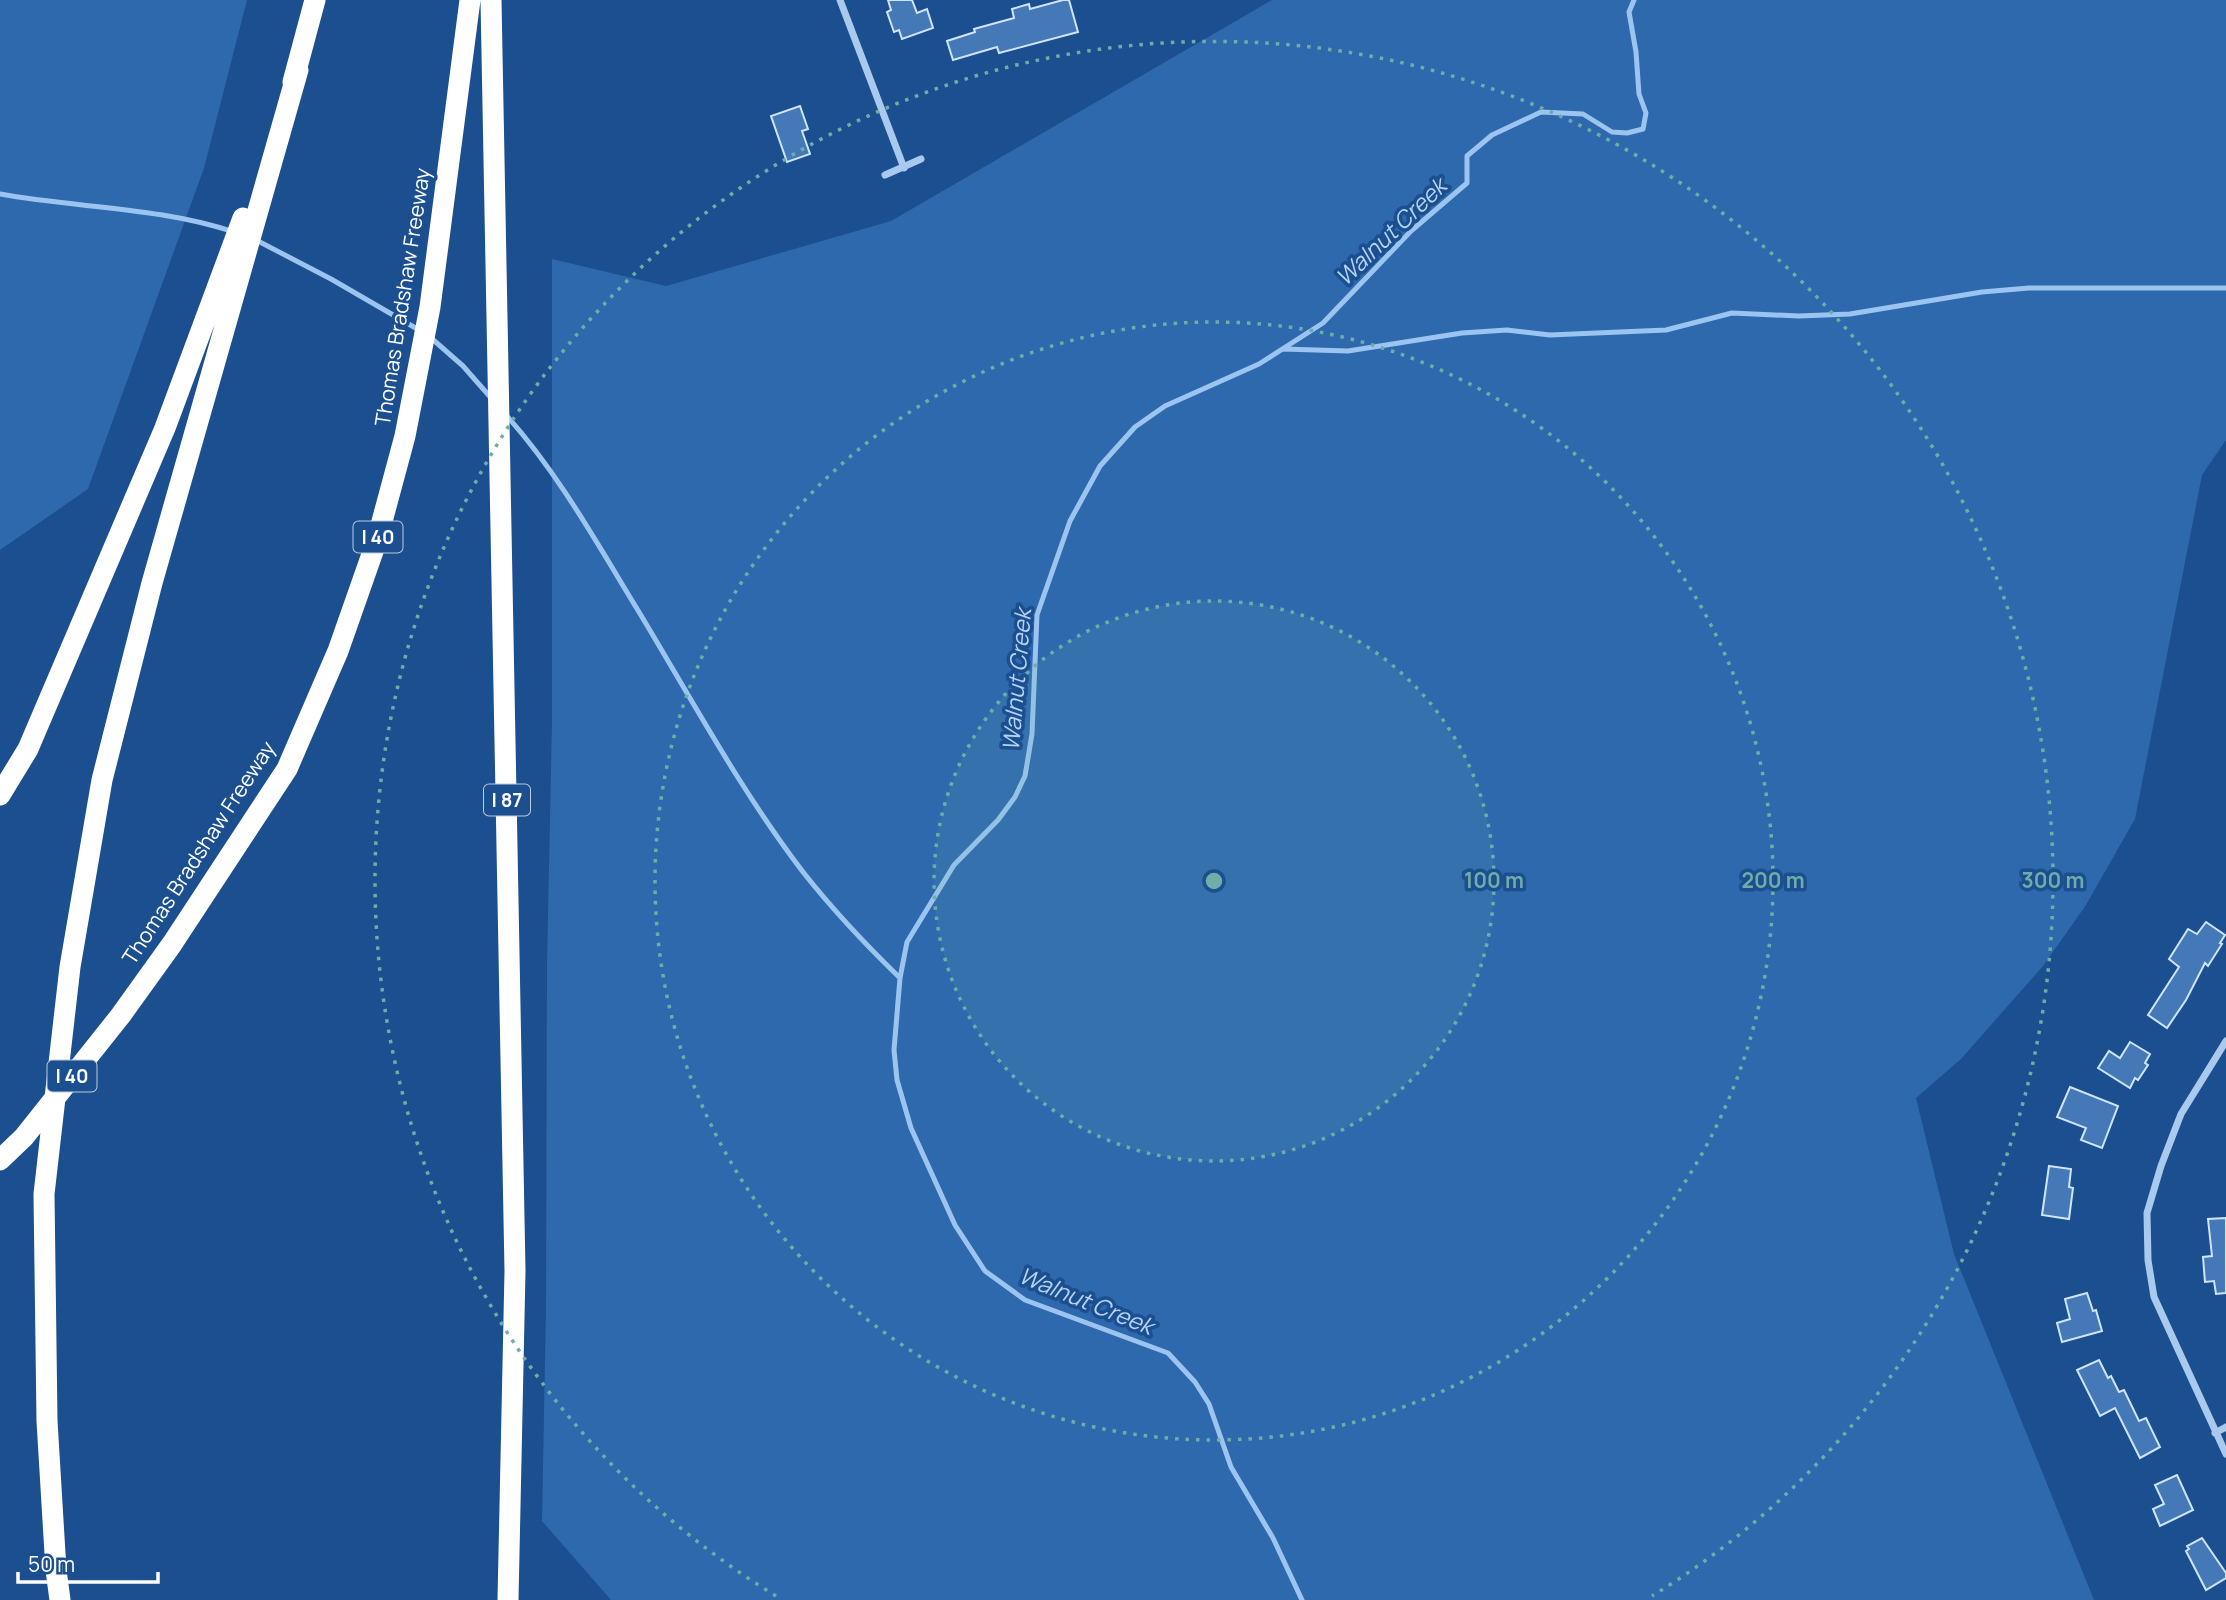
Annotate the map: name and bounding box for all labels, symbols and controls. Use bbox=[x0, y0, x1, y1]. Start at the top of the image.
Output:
street label: Thomas Bradshaw Freeway bbox=[368, 166, 436, 428]
water label: Walnut Creek bbox=[1328, 168, 1455, 292]
road number: I 40 bbox=[354, 522, 402, 552]
water label: Walnut Creek bbox=[994, 604, 1038, 752]
street label: Thomas Bradshaw Freeway bbox=[115, 735, 281, 970]
road number: I 87 bbox=[484, 785, 530, 816]
text: 100 m bbox=[1464, 866, 1524, 894]
text: 200 m bbox=[1741, 866, 1805, 894]
text: 300 m bbox=[2022, 866, 2084, 894]
centre of rings bbox=[1202, 869, 1226, 893]
road number: I 40 bbox=[48, 1060, 96, 1092]
water label: Walnut Creek bbox=[1014, 1259, 1162, 1343]
scale bar bbox=[18, 1540, 158, 1584]
text: 50 m bbox=[28, 1550, 75, 1578]

